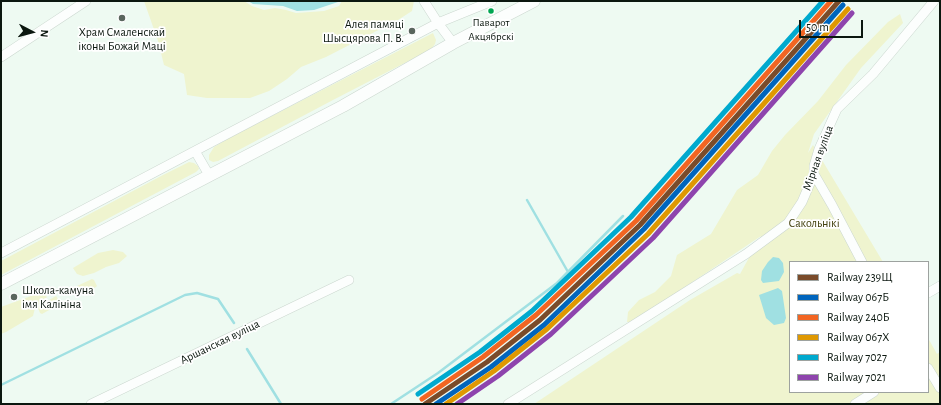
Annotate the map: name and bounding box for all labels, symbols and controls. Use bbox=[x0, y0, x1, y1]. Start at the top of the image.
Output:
marker: Паварот Акцябрскі bbox=[486, 6, 496, 16]
north arrow bbox=[12, 12, 52, 52]
scale bar bbox=[801, 12, 865, 38]
marker: Храм Смаленскай іконы Божай Маці bbox=[117, 13, 127, 23]
place label: Паварот Акцябрскі bbox=[468, 16, 514, 42]
place label: Алея памяці Шысцярова П. В. bbox=[323, 17, 404, 45]
text: 50 m bbox=[806, 21, 829, 33]
place label: Храм Смаленскай іконы Божай Маці bbox=[78, 25, 166, 53]
marker: Алея памяці Шысцярова П. В. bbox=[407, 26, 417, 36]
text: N bbox=[39, 29, 50, 38]
street label: Мірная вуліца bbox=[799, 123, 837, 193]
park label: Сакольнікі bbox=[788, 216, 840, 230]
legend bbox=[789, 261, 929, 393]
text: Railway 239Щ bbox=[827, 271, 893, 283]
place label: Школа-камуна імя Калініна bbox=[22, 283, 94, 311]
text: Railway 067Б bbox=[827, 291, 889, 303]
marker: Школа-камуна імя Калініна bbox=[9, 292, 19, 302]
text: Railway 240Б bbox=[827, 311, 890, 323]
street label: Аршанская вуліца bbox=[178, 317, 262, 367]
text: Railway 067Х bbox=[827, 331, 889, 343]
text: Railway 7027 bbox=[827, 351, 887, 363]
text: Railway 7021 bbox=[827, 371, 886, 383]

